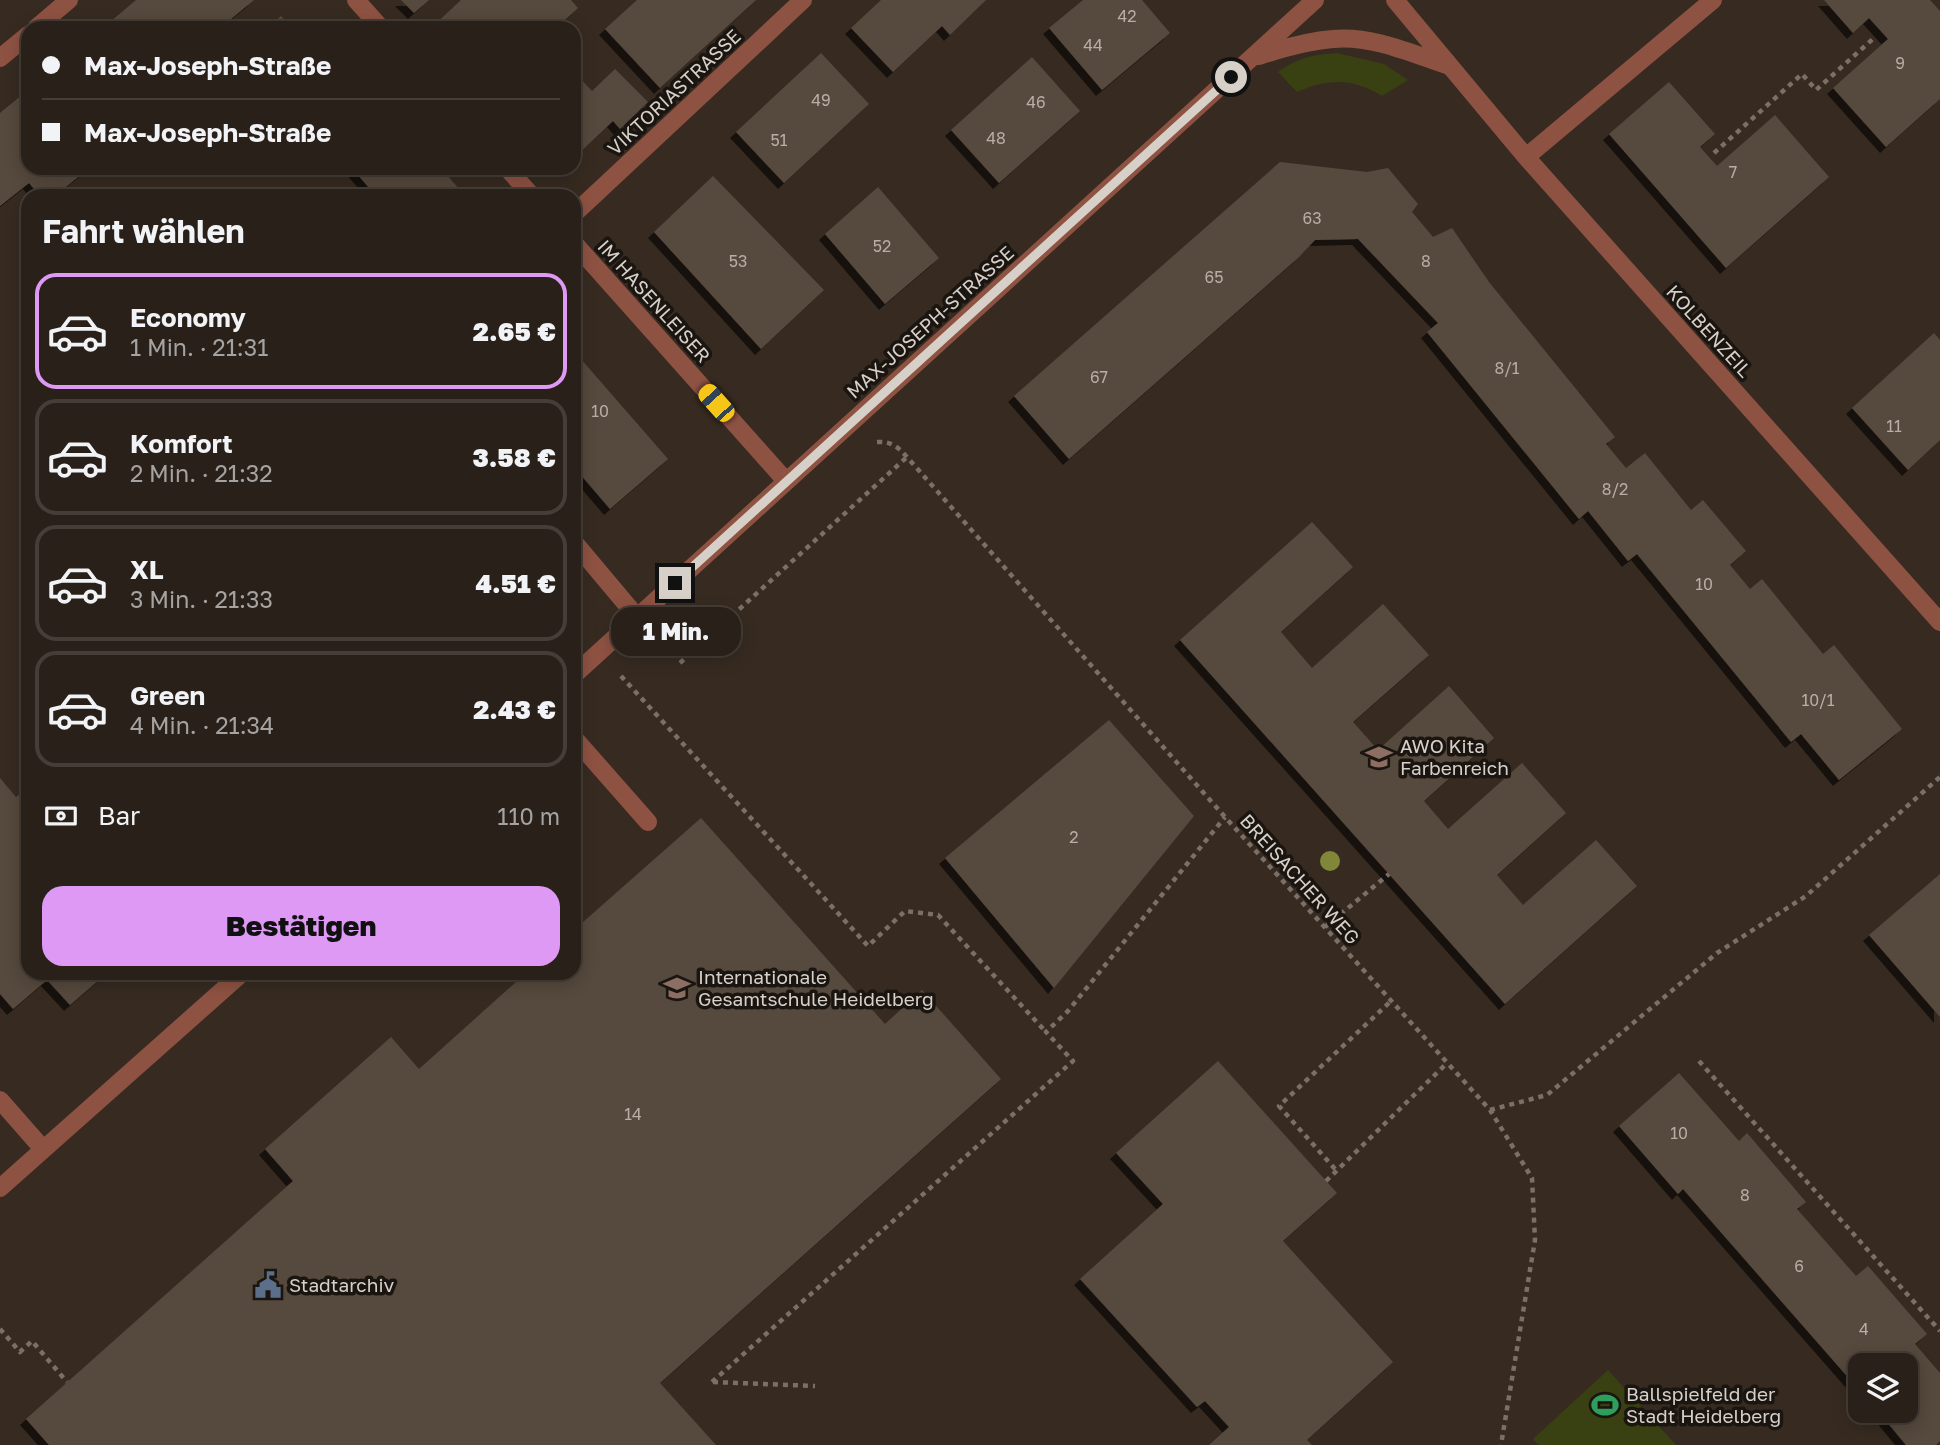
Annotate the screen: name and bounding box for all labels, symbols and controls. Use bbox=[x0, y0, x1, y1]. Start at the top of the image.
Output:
house number: 42 bbox=[1117, 6, 1137, 26]
street label: VIKTORIASTRASSE bbox=[602, 24, 745, 159]
house number: 44 bbox=[1083, 35, 1103, 55]
text: Max-Joseph-Straße bbox=[84, 50, 331, 81]
house number: 9 bbox=[1895, 53, 1905, 73]
route start bbox=[1215, 61, 1247, 93]
house number: 49 bbox=[811, 90, 831, 110]
house number: 46 bbox=[1026, 92, 1046, 112]
text: Max-Joseph-Straße bbox=[84, 117, 331, 148]
house number: 48 bbox=[986, 128, 1006, 148]
house number: 51 bbox=[770, 130, 788, 150]
house number: 7 bbox=[1729, 162, 1737, 182]
house number: 63 bbox=[1302, 208, 1322, 228]
text: Fahrt wählen bbox=[42, 212, 245, 250]
street label: IM HASENLEISER bbox=[593, 235, 716, 367]
house number: 52 bbox=[873, 236, 891, 256]
street label: MAX-JOSEPH-STRASSE bbox=[841, 241, 1018, 403]
house number: 53 bbox=[729, 251, 747, 271]
house number: 8 bbox=[1421, 251, 1431, 271]
house number: 65 bbox=[1205, 267, 1223, 287]
street label: KOLBENZEIL bbox=[1662, 280, 1757, 382]
icon: car bbox=[46, 300, 109, 363]
text: Economy bbox=[130, 302, 246, 333]
text: 2.65 € bbox=[473, 316, 556, 347]
text: 1 Min. · 21:31 bbox=[130, 333, 268, 361]
house number: 8/1 bbox=[1494, 358, 1520, 378]
house number: 67 bbox=[1090, 367, 1108, 387]
car bbox=[695, 380, 738, 426]
house number: 10 bbox=[591, 401, 609, 421]
house number: 11 bbox=[1886, 416, 1902, 436]
icon: car bbox=[46, 426, 109, 489]
text: Komfort bbox=[130, 428, 233, 459]
text: 3.58 € bbox=[472, 442, 556, 473]
text: 2 Min. · 21:32 bbox=[130, 459, 273, 487]
house number: 8/2 bbox=[1602, 479, 1628, 499]
icon: car bbox=[46, 552, 109, 615]
text: XL bbox=[130, 554, 164, 585]
route end bbox=[659, 567, 691, 599]
text: 4.51 € bbox=[476, 568, 556, 599]
house number: 10 bbox=[1695, 574, 1713, 594]
text: 3 Min. · 21:33 bbox=[130, 585, 273, 613]
callout: 1 Min. bbox=[610, 608, 740, 656]
text: 1 Min. bbox=[643, 617, 709, 645]
icon: car bbox=[46, 678, 109, 741]
text: Green bbox=[130, 680, 205, 711]
house number: 10/1 bbox=[1801, 690, 1835, 710]
text: 2.43 € bbox=[473, 694, 556, 725]
text: 4 Min. · 21:34 bbox=[130, 711, 274, 739]
place label: AWO Kita Farbenreich bbox=[1400, 734, 1509, 779]
school or university icon: AWO Kita Farbenreich bbox=[1364, 742, 1394, 772]
icon: cash bbox=[42, 797, 80, 835]
text: Bar bbox=[98, 800, 140, 831]
text: 110 m bbox=[497, 802, 560, 830]
street label: BREISACHER WEG bbox=[1236, 809, 1365, 949]
house number: 2 bbox=[1069, 827, 1079, 847]
button: Bestätigen bbox=[42, 886, 560, 966]
place label: Internationale Gesamtschule Heidelberg bbox=[698, 965, 934, 1010]
school or university icon: Internationale Gesamtschule Heidelberg bbox=[662, 973, 692, 1003]
house number: 14 bbox=[624, 1104, 642, 1124]
house number: 10 bbox=[1670, 1123, 1688, 1143]
house number: 8 bbox=[1740, 1185, 1750, 1205]
house number: 6 bbox=[1794, 1256, 1804, 1276]
public building icon: Stadtarchiv bbox=[253, 1270, 283, 1300]
place label: Stadtarchiv bbox=[289, 1273, 394, 1296]
house number: 4 bbox=[1859, 1319, 1869, 1339]
map controls bbox=[1848, 1353, 1918, 1423]
button: layers bbox=[1848, 1353, 1918, 1423]
place label: Ballspielfeld der Stadt Heidelberg bbox=[1626, 1382, 1781, 1427]
sports icon: Ballspielfeld der Stadt Heidelberg bbox=[1590, 1390, 1620, 1420]

